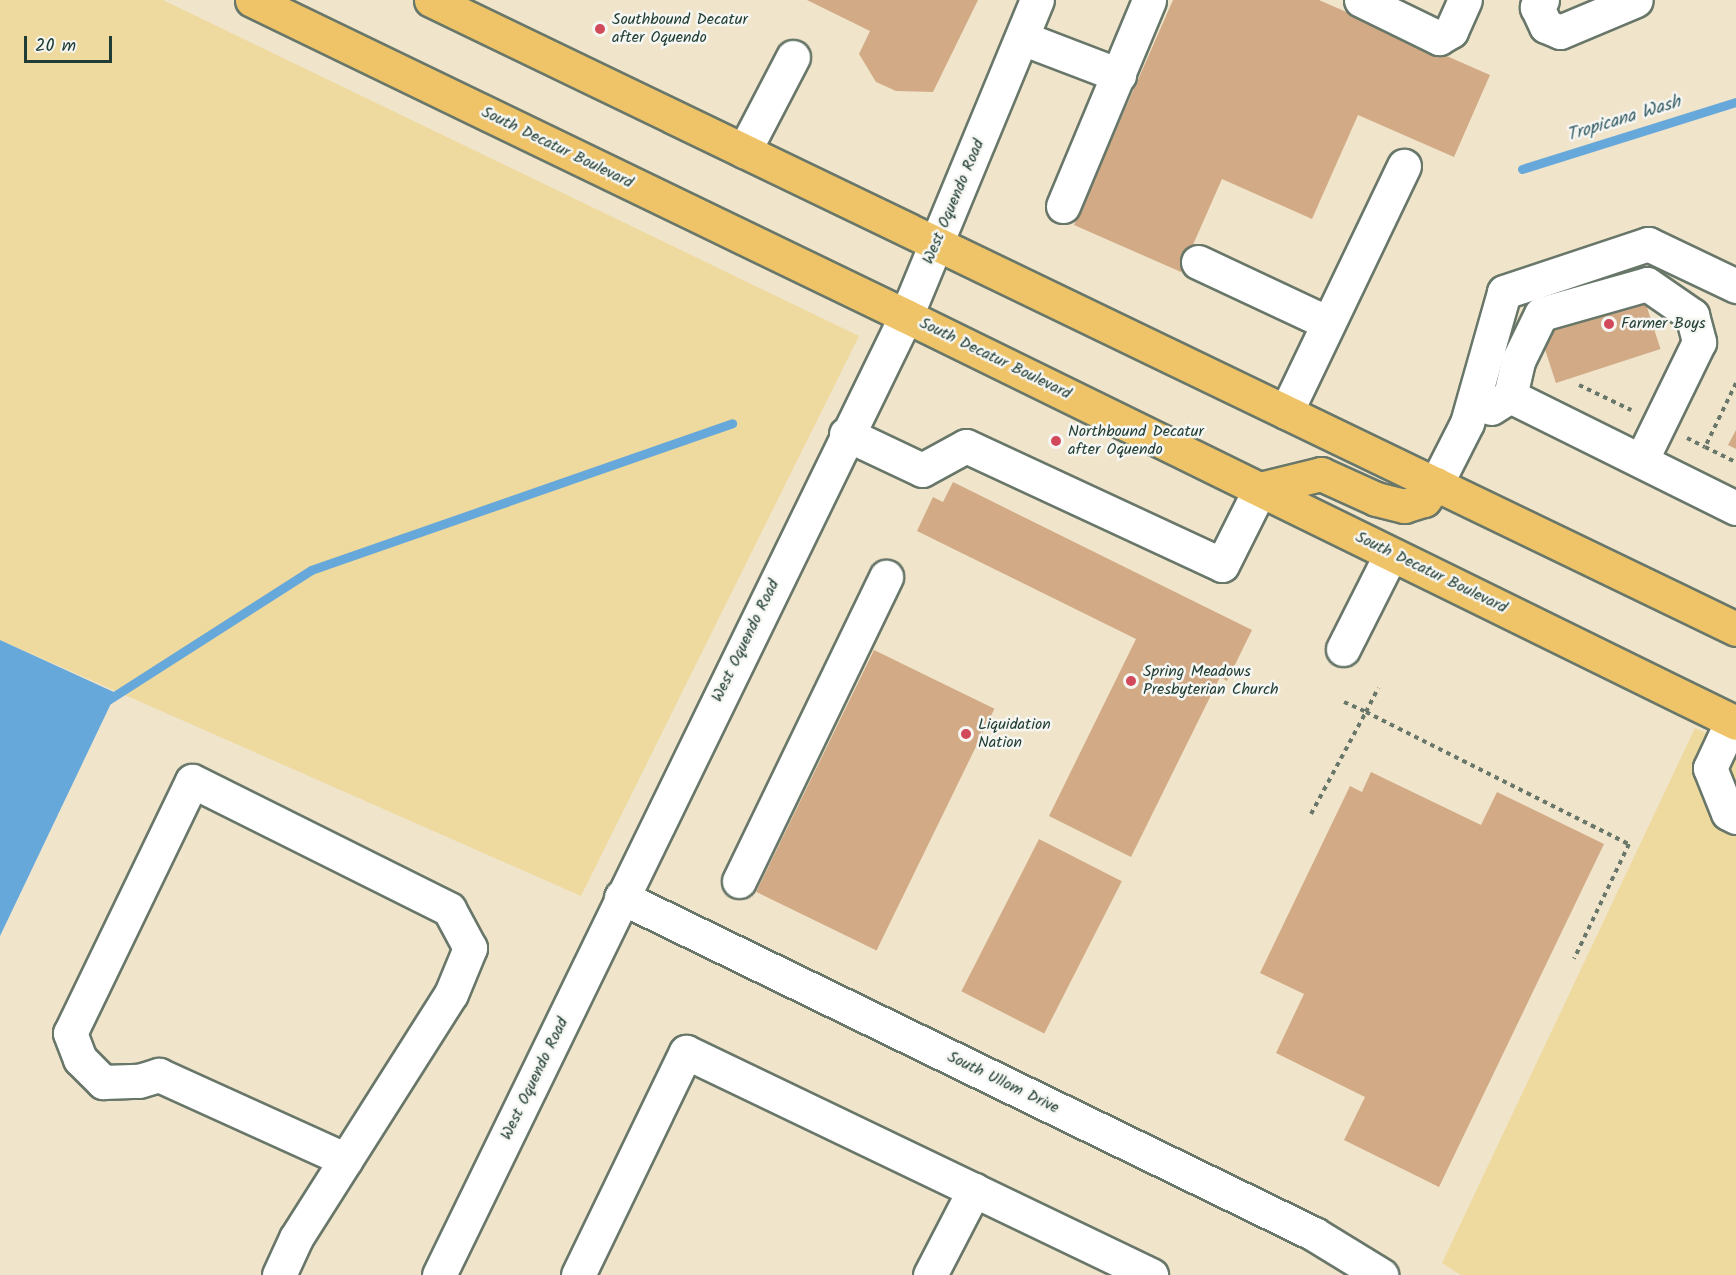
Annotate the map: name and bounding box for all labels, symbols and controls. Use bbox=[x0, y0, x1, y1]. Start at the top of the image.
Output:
place label: Southbound Decatur after Oquendo bbox=[612, 10, 748, 48]
marker: Southbound Decatur after Oquendo bbox=[593, 22, 607, 36]
scale bar bbox=[27, 24, 116, 62]
text: 20 m bbox=[35, 32, 76, 61]
water label: Tropicana Wash bbox=[1564, 92, 1684, 148]
street label: South Decatur Boulevard bbox=[478, 103, 636, 193]
street label: West Oquendo Road bbox=[919, 137, 989, 267]
street label: South Decatur Boulevard bbox=[916, 314, 1074, 404]
place label: Farmer Boys bbox=[1621, 314, 1706, 334]
marker: Farmer Boys bbox=[1602, 317, 1616, 331]
place label: Northbound Decatur after Oquendo bbox=[1068, 422, 1204, 460]
marker: Northbound Decatur after Oquendo bbox=[1049, 434, 1063, 448]
street label: South Decatur Boulevard bbox=[1352, 528, 1510, 618]
street label: West Oquendo Road bbox=[708, 577, 784, 705]
place label: Spring Meadows Presbyterian Church bbox=[1143, 662, 1279, 700]
marker: Spring Meadows Presbyterian Church bbox=[1124, 674, 1138, 688]
place label: Liquidation Nation bbox=[978, 715, 1051, 753]
marker: Liquidation Nation bbox=[959, 727, 973, 741]
street label: West Oquendo Road bbox=[497, 1015, 573, 1143]
street label: South Ullom Drive bbox=[944, 1048, 1062, 1118]

